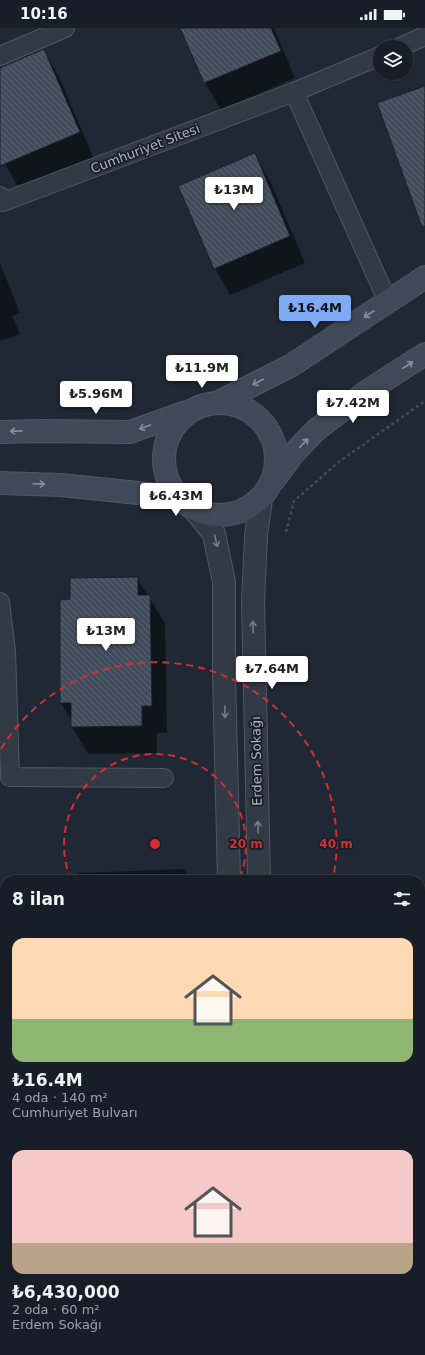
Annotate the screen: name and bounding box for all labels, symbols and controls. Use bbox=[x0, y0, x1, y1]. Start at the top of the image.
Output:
text: 10:16 bbox=[20, 5, 68, 23]
map controls bbox=[373, 40, 413, 80]
button: layers bbox=[373, 40, 413, 80]
street label: Cumhuriyet Sitesi bbox=[88, 121, 202, 176]
pin: ₺13M bbox=[210, 177, 258, 211]
text: ₺13M bbox=[214, 182, 254, 197]
pin: ₺16.4M bbox=[282, 295, 348, 329]
text: ₺16.4M bbox=[288, 300, 342, 315]
one-way arrow bbox=[364, 310, 375, 318]
pin: ₺11.9M bbox=[169, 355, 235, 389]
text: ₺11.9M bbox=[175, 360, 229, 375]
one-way arrow bbox=[402, 361, 413, 369]
one-way arrow bbox=[253, 379, 265, 386]
pin: ₺5.96M bbox=[63, 381, 129, 415]
text: ₺5.96M bbox=[69, 386, 123, 401]
pin: ₺7.42M bbox=[320, 390, 386, 424]
text: ₺7.42M bbox=[326, 395, 380, 410]
one-way arrow bbox=[139, 423, 151, 431]
one-way arrow bbox=[10, 427, 23, 435]
one-way arrow bbox=[299, 438, 309, 448]
one-way arrow bbox=[32, 480, 45, 488]
pin: ₺6.43M bbox=[143, 483, 209, 517]
text: ₺6.43M bbox=[149, 488, 203, 503]
one-way arrow bbox=[212, 534, 220, 547]
pin: ₺13M bbox=[82, 618, 130, 652]
one-way arrow bbox=[249, 621, 257, 634]
text: ₺13M bbox=[86, 623, 126, 638]
pin: ₺7.64M bbox=[239, 656, 305, 690]
text: ₺7.64M bbox=[245, 661, 299, 676]
one-way arrow bbox=[221, 705, 228, 718]
street label: Erdem Sokağı bbox=[248, 716, 265, 806]
one-way arrow bbox=[254, 821, 262, 834]
centre of rings bbox=[148, 837, 162, 851]
text: 20 m bbox=[229, 837, 263, 851]
text: 40 m bbox=[319, 837, 353, 851]
icon: filters bbox=[391, 888, 413, 910]
text: 8 ilan bbox=[12, 889, 65, 909]
icon: home bbox=[177, 964, 249, 1036]
text: ₺16.4M bbox=[12, 1070, 83, 1090]
text: 4 oda · 140 m² bbox=[12, 1090, 108, 1105]
text: Cumhuriyet Bulvarı bbox=[12, 1105, 138, 1120]
icon: home bbox=[177, 1176, 249, 1248]
text: ₺6,430,000 bbox=[12, 1282, 120, 1302]
text: 2 oda · 60 m² bbox=[12, 1302, 100, 1317]
text: Erdem Sokağı bbox=[12, 1317, 102, 1332]

